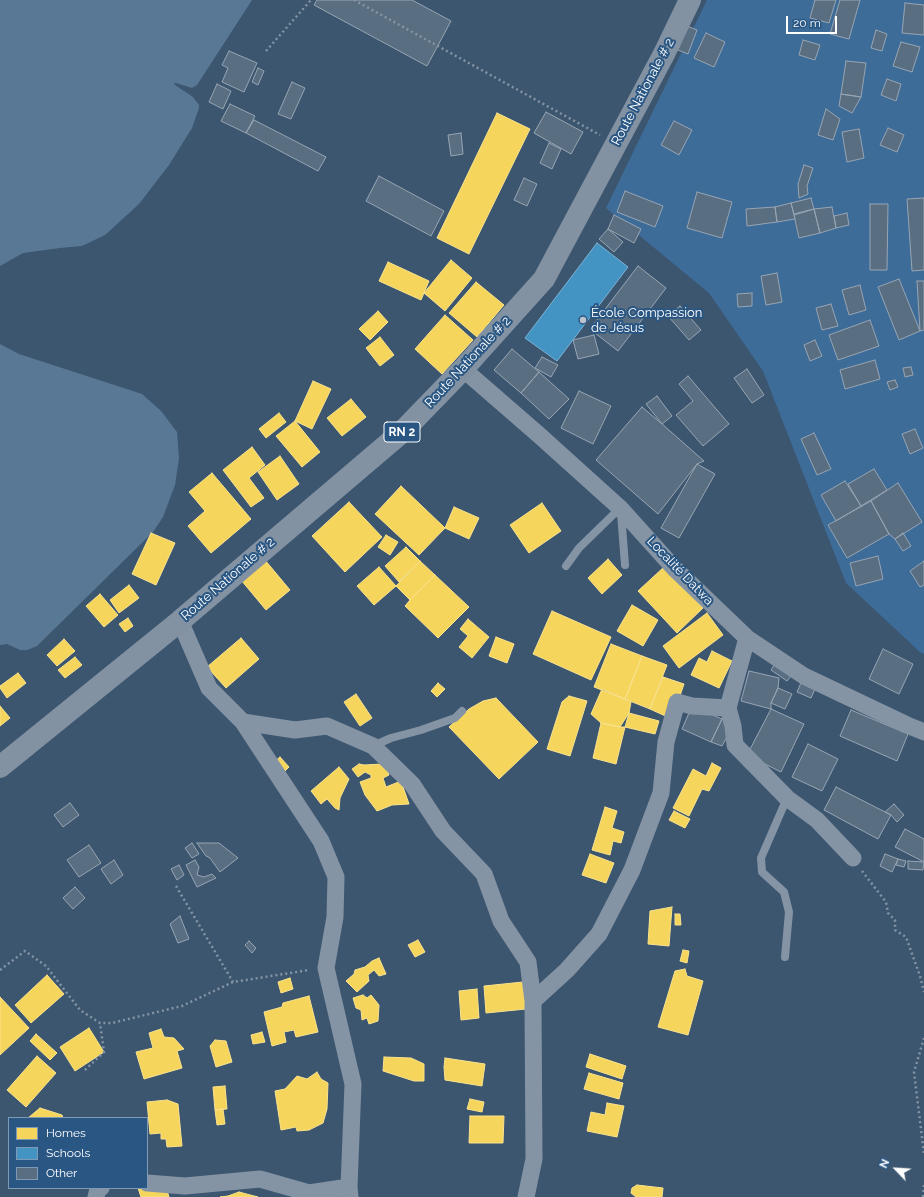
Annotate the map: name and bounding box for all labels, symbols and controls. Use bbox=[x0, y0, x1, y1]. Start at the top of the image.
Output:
scale bar bbox=[788, 8, 839, 34]
text: 20 m bbox=[793, 16, 821, 30]
street label: Route Nationale # 2 bbox=[608, 36, 678, 148]
place label: École Compassion de Jésus bbox=[591, 305, 702, 336]
street label: Route Nationale # 2 bbox=[422, 313, 514, 411]
marker: École Compassion de Jésus bbox=[578, 315, 588, 325]
road number: RN 2 bbox=[384, 422, 420, 442]
street label: Route Nationale # 2 bbox=[178, 534, 278, 624]
street label: Localité Datwa bbox=[643, 534, 717, 608]
legend bbox=[8, 1117, 148, 1189]
text: Homes bbox=[46, 1126, 86, 1140]
text: Schools bbox=[46, 1146, 90, 1160]
north arrow bbox=[876, 1149, 916, 1189]
text: N bbox=[877, 1157, 892, 1170]
text: Other bbox=[46, 1166, 77, 1180]

